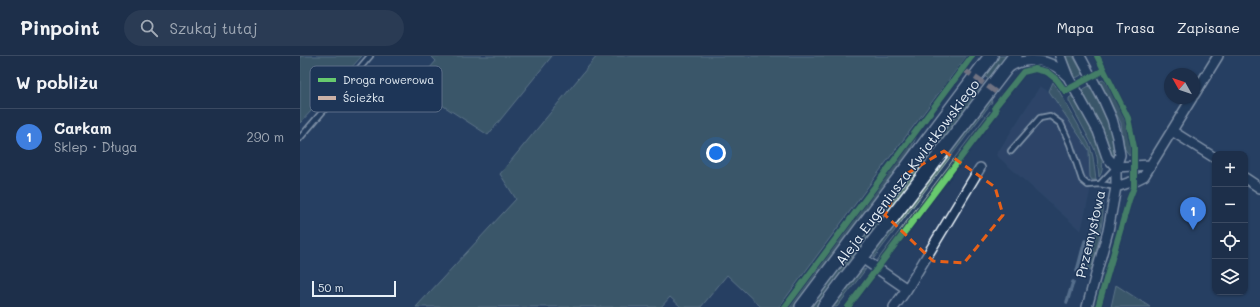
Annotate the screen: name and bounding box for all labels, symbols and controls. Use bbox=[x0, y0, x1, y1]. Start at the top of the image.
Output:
search box bbox=[124, 10, 404, 46]
text: Pinpoint bbox=[20, 15, 100, 40]
icon: search bbox=[138, 17, 160, 39]
text: Szukaj tutaj bbox=[170, 18, 258, 38]
text: Mapa bbox=[1057, 18, 1094, 37]
text: Trasa bbox=[1116, 18, 1155, 37]
text: Zapisane bbox=[1177, 18, 1240, 37]
legend bbox=[310, 66, 442, 112]
north arrow bbox=[1164, 68, 1200, 104]
text: W pobliżu bbox=[16, 71, 98, 93]
text: Droga rowerowa bbox=[343, 72, 434, 87]
street label: Aleja Eugeniusza Kwiatkowskiego bbox=[831, 75, 983, 269]
text: Ścieżka bbox=[343, 90, 385, 105]
text: Carkam bbox=[54, 118, 111, 138]
text: 1 bbox=[26, 128, 32, 145]
text: 290 m bbox=[247, 128, 284, 145]
text: Sklep · Długa bbox=[54, 138, 137, 155]
your location bbox=[706, 143, 726, 163]
map controls bbox=[1212, 151, 1248, 295]
button: + bbox=[1212, 151, 1248, 187]
button: − bbox=[1212, 187, 1248, 223]
street label: Przemysłowa bbox=[1071, 188, 1109, 280]
pin: 1 bbox=[1180, 197, 1206, 230]
button: locate bbox=[1212, 223, 1248, 259]
button: layers bbox=[1212, 259, 1248, 295]
scale bar bbox=[312, 279, 396, 298]
text: 50 m bbox=[318, 280, 344, 295]

